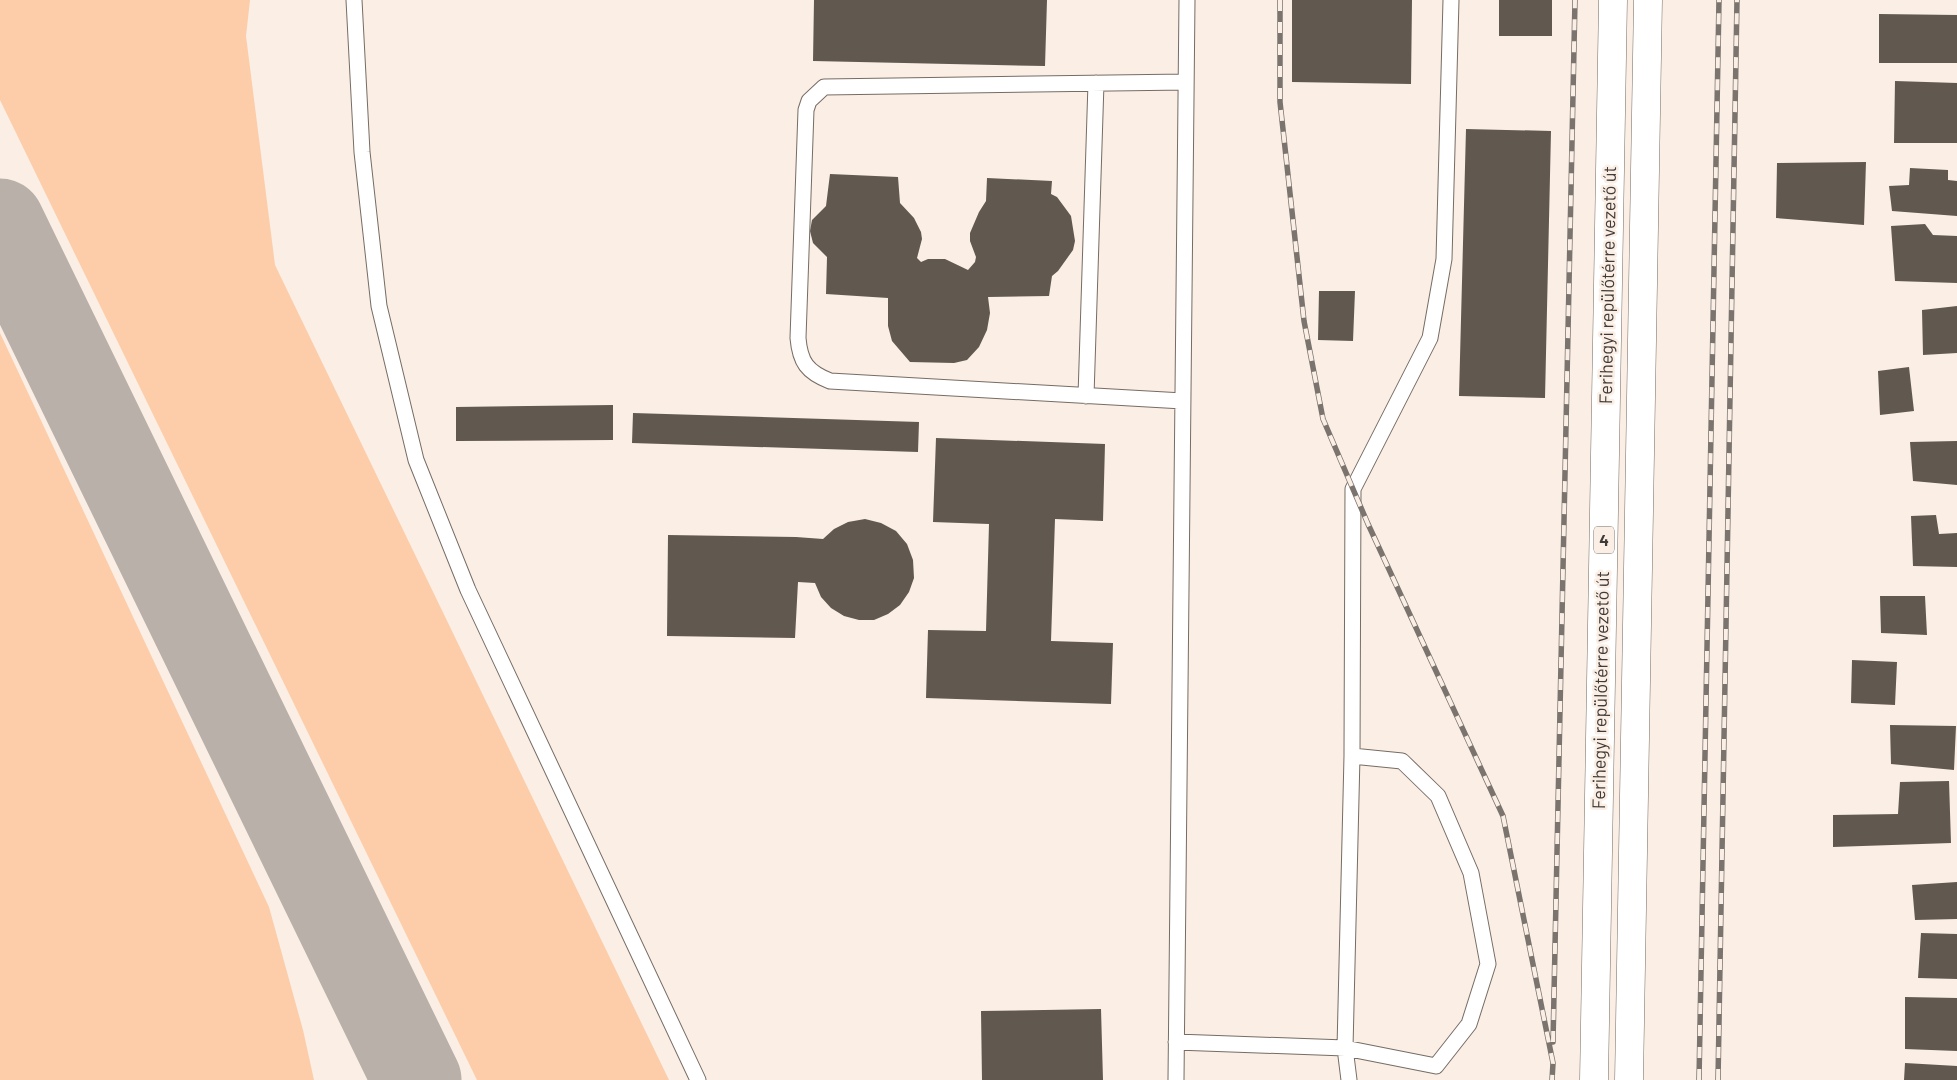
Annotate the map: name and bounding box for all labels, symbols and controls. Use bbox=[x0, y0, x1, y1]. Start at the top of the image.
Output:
street label: Ferihegyi repülőtérre vezető út bbox=[1594, 166, 1620, 404]
road number: 4 bbox=[1594, 526, 1614, 554]
street label: Ferihegyi repülőtérre vezető út bbox=[1587, 571, 1613, 809]

